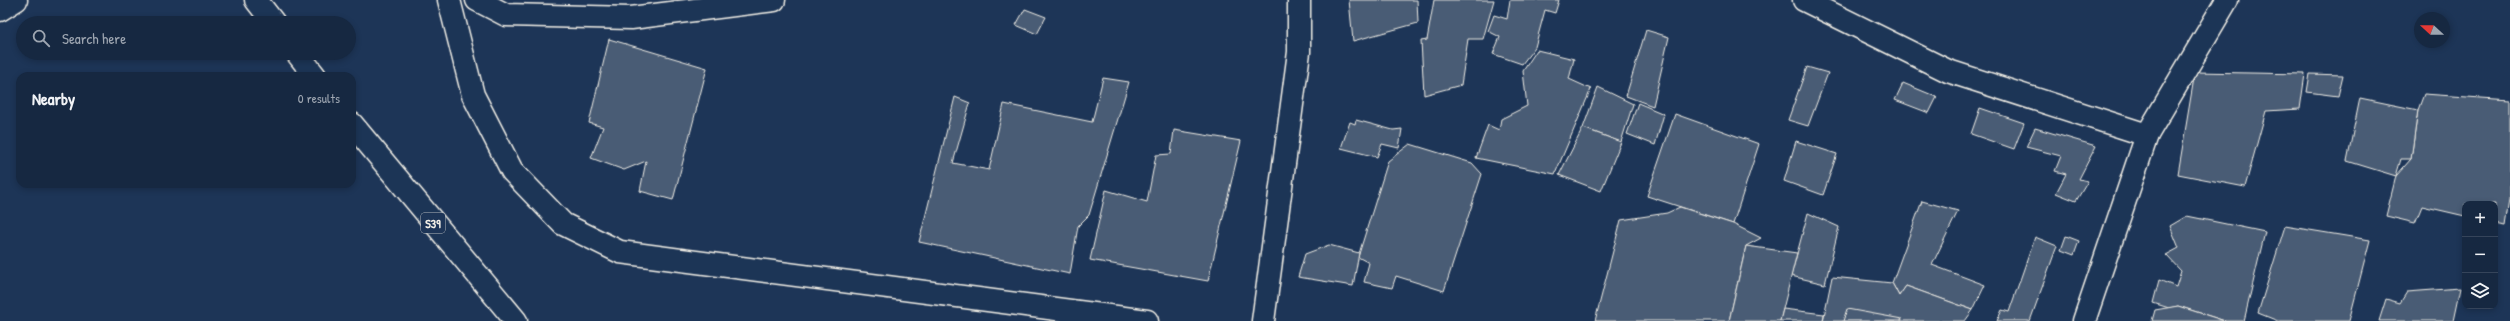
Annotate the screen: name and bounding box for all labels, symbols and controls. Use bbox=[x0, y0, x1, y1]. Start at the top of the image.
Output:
north arrow bbox=[2414, 12, 2450, 48]
search box bbox=[16, 16, 356, 60]
icon: search bbox=[30, 27, 52, 49]
text: Search here bbox=[62, 28, 126, 49]
text: Nearby bbox=[32, 87, 75, 110]
text: 0 results bbox=[298, 89, 340, 107]
map controls bbox=[2462, 201, 2498, 309]
button: + bbox=[2462, 201, 2498, 237]
road number: S39 bbox=[421, 213, 445, 233]
button: − bbox=[2462, 237, 2498, 273]
button: layers bbox=[2462, 273, 2498, 309]

